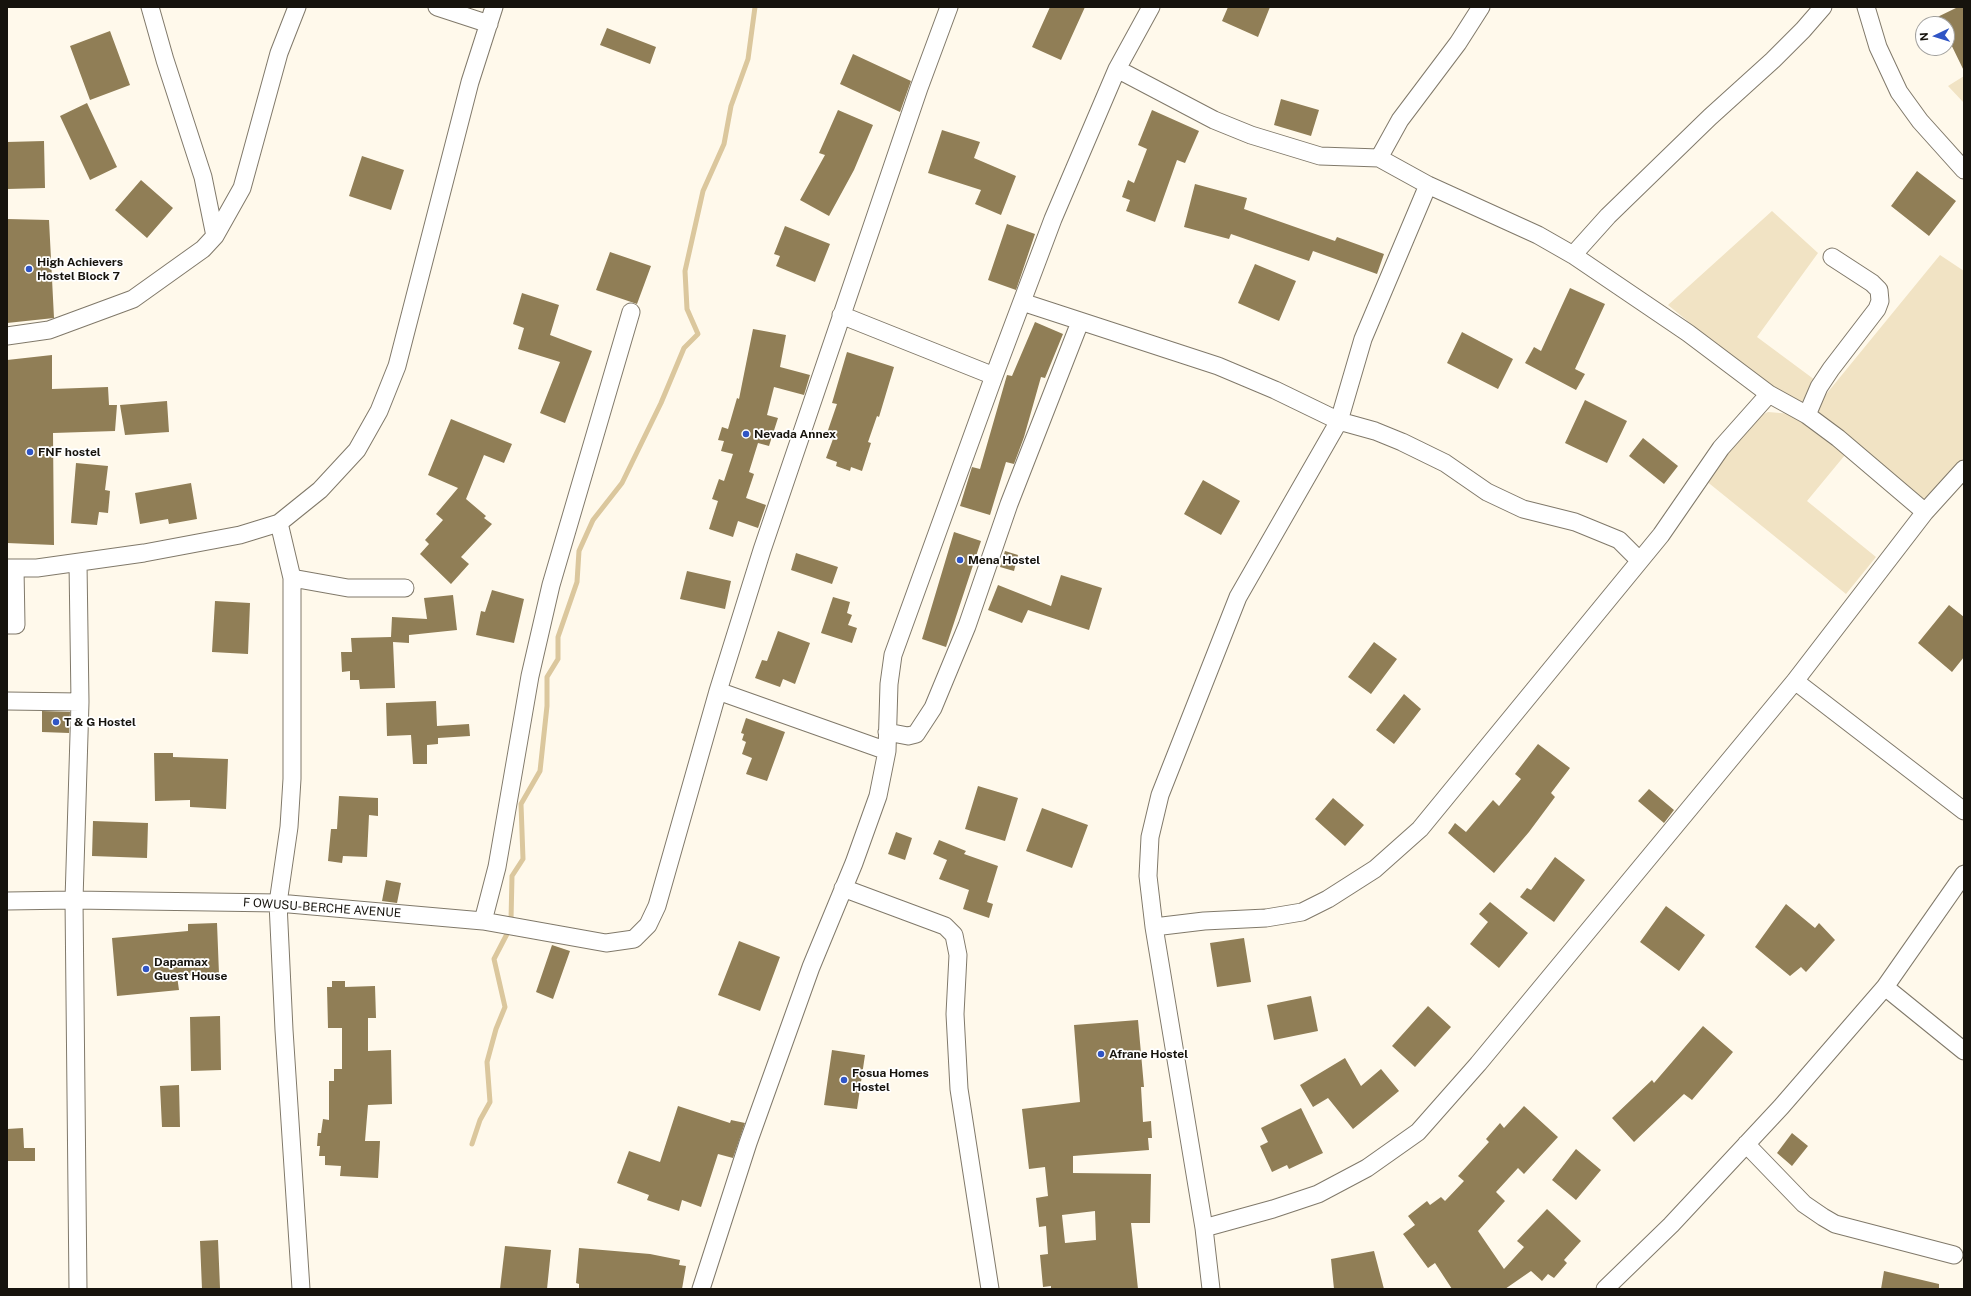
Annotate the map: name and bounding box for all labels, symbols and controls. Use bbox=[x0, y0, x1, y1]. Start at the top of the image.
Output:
north arrow bbox=[1915, 16, 1955, 56]
text: N bbox=[1918, 32, 1930, 41]
place label: High Achievers Hostel Block 7 bbox=[37, 255, 123, 283]
marker: High Achievers Hostel Block 7 bbox=[24, 264, 34, 274]
place label: Nevada Annex bbox=[754, 427, 836, 441]
marker: Nevada Annex bbox=[741, 429, 751, 439]
place label: FNF hostel bbox=[38, 445, 101, 459]
marker: FNF hostel bbox=[25, 447, 35, 457]
place label: Mena Hostel bbox=[968, 553, 1040, 567]
marker: Mena Hostel bbox=[955, 555, 965, 565]
place label: T & G Hostel bbox=[64, 715, 136, 729]
marker: T & G Hostel bbox=[51, 717, 61, 727]
street label: F OWUSU-BERCHE AVENUE bbox=[242, 895, 402, 921]
place label: Dapamax Guest House bbox=[154, 955, 227, 983]
marker: Dapamax Guest House bbox=[141, 964, 151, 974]
place label: Afrane Hostel bbox=[1109, 1047, 1188, 1061]
marker: Afrane Hostel bbox=[1096, 1049, 1106, 1059]
place label: Fosua Homes Hostel bbox=[852, 1066, 929, 1094]
marker: Fosua Homes Hostel bbox=[839, 1075, 849, 1085]

